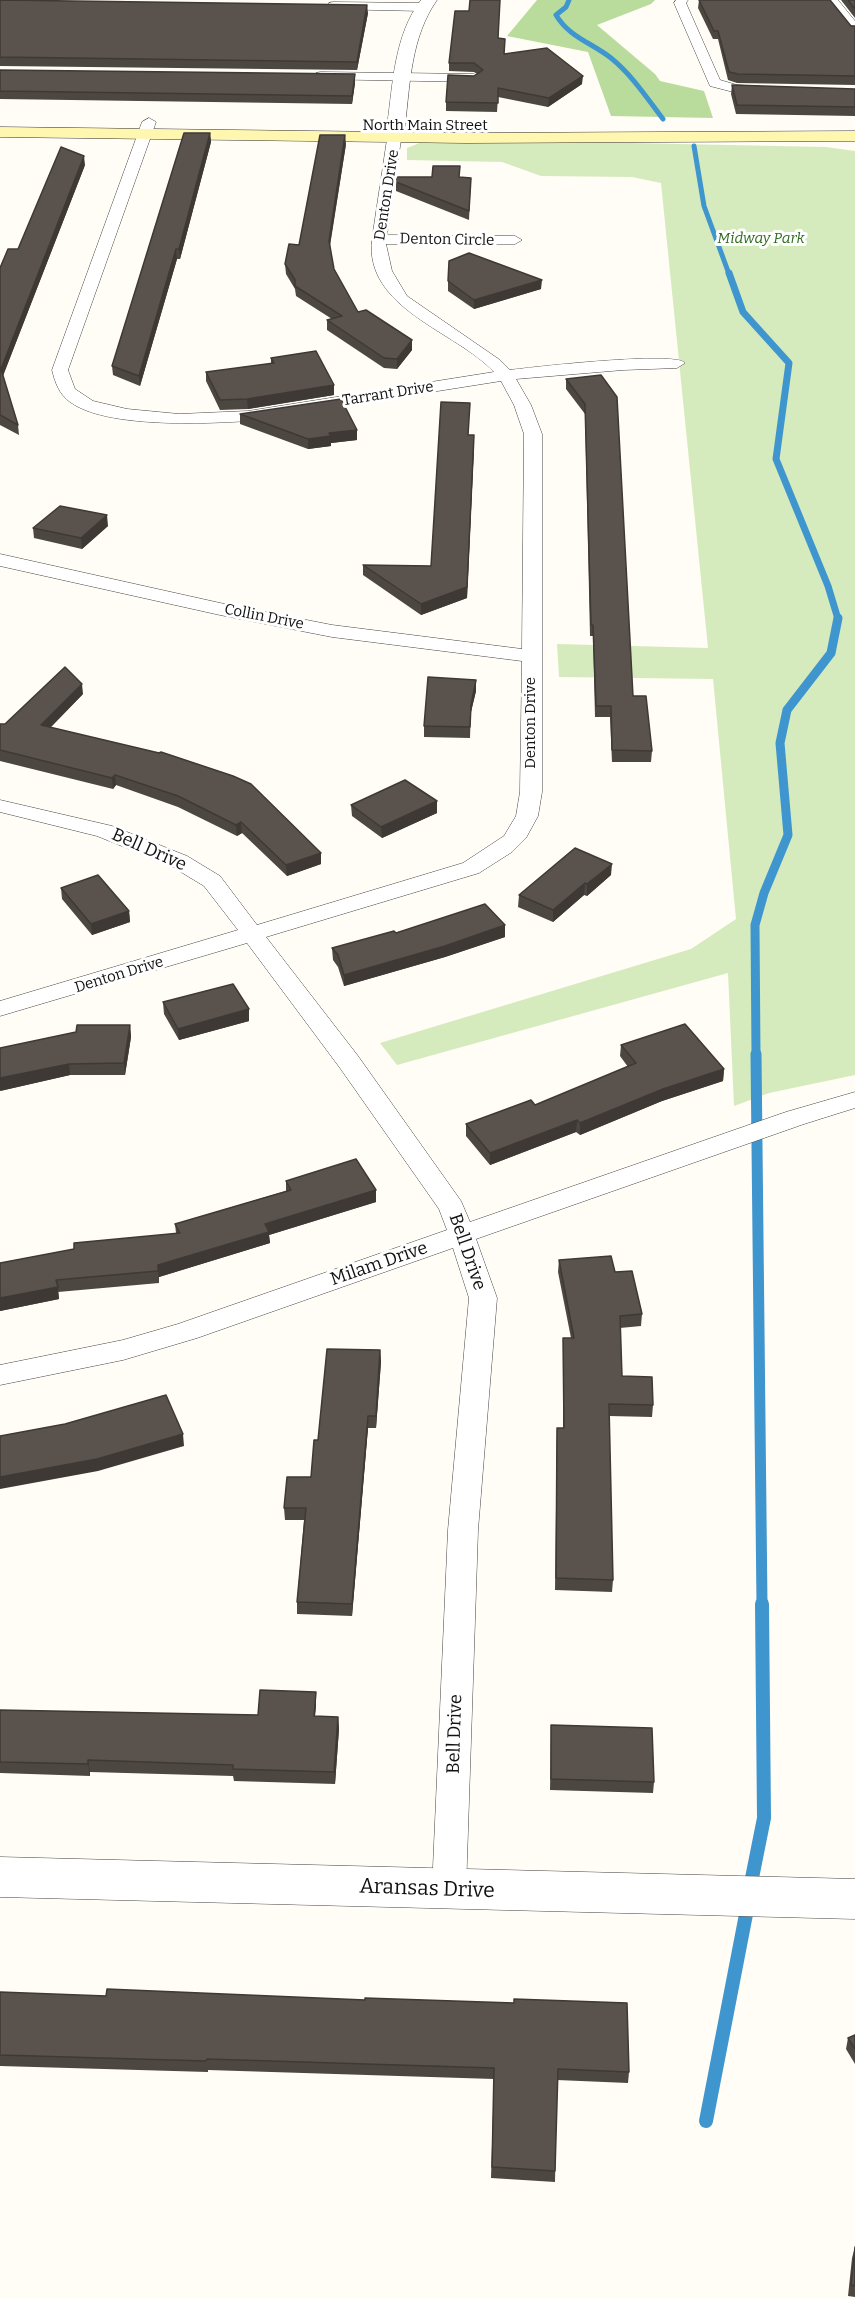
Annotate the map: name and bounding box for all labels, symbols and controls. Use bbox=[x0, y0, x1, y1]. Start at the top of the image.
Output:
street label: North Main Street bbox=[362, 117, 488, 135]
street label: Denton Drive bbox=[371, 148, 403, 242]
street label: Denton Circle bbox=[400, 230, 494, 250]
park label: Midway Park bbox=[717, 230, 805, 248]
street label: Tarrant Drive bbox=[341, 378, 435, 410]
street label: Collin Drive bbox=[223, 600, 305, 634]
street label: Denton Drive bbox=[522, 677, 540, 769]
street label: Bell Drive bbox=[108, 824, 190, 876]
street label: Denton Drive bbox=[73, 953, 165, 997]
street label: Bell Drive bbox=[444, 1211, 490, 1293]
street label: Milam Drive bbox=[328, 1237, 430, 1291]
street label: Bell Drive bbox=[443, 1694, 467, 1774]
street label: Aransas Drive bbox=[359, 1874, 495, 1904]

